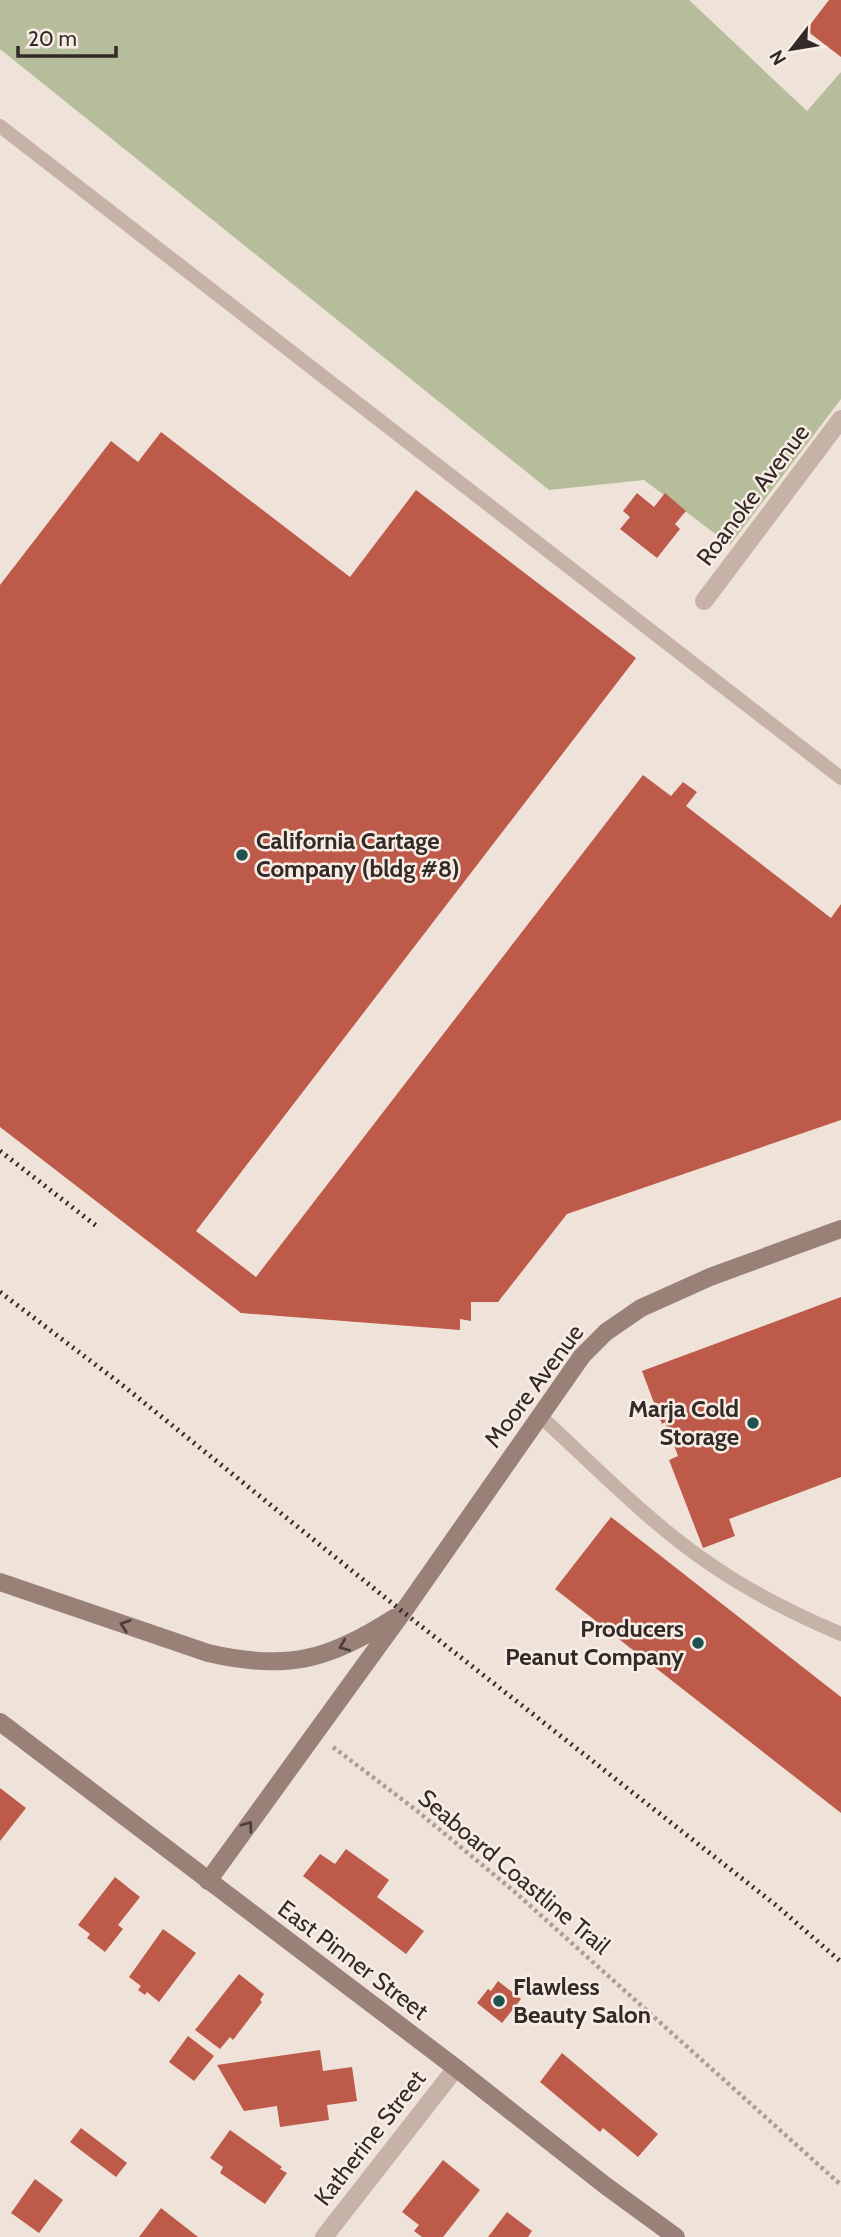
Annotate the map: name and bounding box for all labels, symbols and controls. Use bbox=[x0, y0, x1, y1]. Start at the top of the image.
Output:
scale bar bbox=[18, 14, 116, 58]
north arrow bbox=[757, 14, 827, 84]
text: 20 m bbox=[28, 26, 77, 51]
text: N bbox=[765, 46, 791, 69]
street label: Roanoke Avenue bbox=[690, 418, 815, 571]
place label: California Cartage Company (bldg #8) bbox=[256, 826, 460, 883]
marker: California Cartage Company (bldg #8) bbox=[234, 847, 250, 863]
street label: Moore Avenue bbox=[478, 1318, 589, 1453]
place label: Marja Cold Storage bbox=[628, 1394, 739, 1451]
marker: Marja Cold Storage bbox=[745, 1415, 761, 1431]
place label: Producers Peanut Company bbox=[505, 1614, 684, 1671]
one-way arrow bbox=[119, 1619, 131, 1633]
marker: Producers Peanut Company bbox=[690, 1635, 706, 1651]
one-way arrow bbox=[339, 1638, 351, 1652]
street label: Seaboard Coastline Trail bbox=[413, 1783, 616, 1960]
one-way arrow bbox=[240, 1821, 252, 1834]
street label: East Pinner Street bbox=[272, 1894, 434, 2026]
place label: Flawless Beauty Salon bbox=[513, 1972, 651, 2029]
marker: Flawless Beauty Salon bbox=[491, 1993, 507, 2009]
street label: Katherine Street bbox=[308, 2064, 431, 2211]

